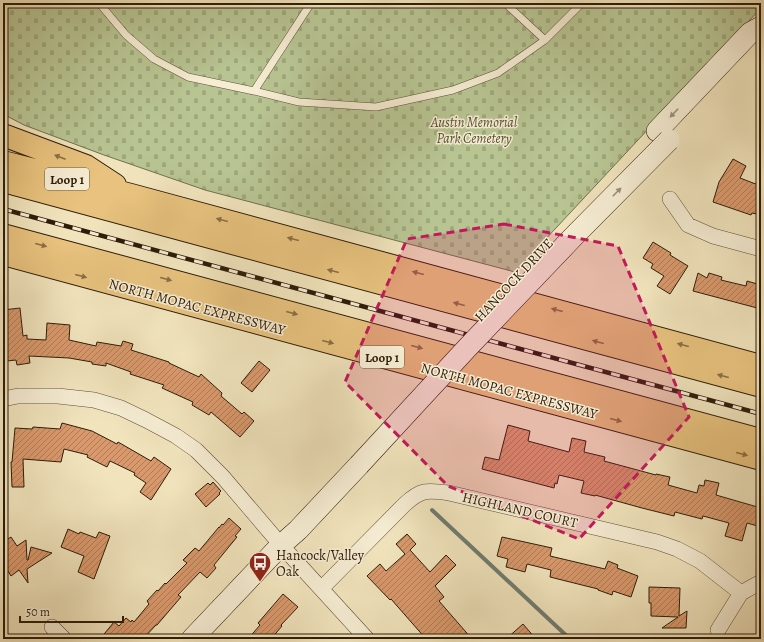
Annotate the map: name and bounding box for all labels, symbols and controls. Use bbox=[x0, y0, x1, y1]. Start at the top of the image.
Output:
one-way arrow bbox=[669, 108, 679, 118]
park label: Austin Memorial Park Cemetery bbox=[430, 113, 518, 148]
one-way arrow bbox=[54, 153, 66, 159]
road number: Loop 1 bbox=[45, 168, 89, 190]
one-way arrow bbox=[612, 187, 621, 197]
one-way arrow bbox=[216, 216, 228, 222]
street label: HANCOCK DRIVE bbox=[470, 234, 558, 326]
one-way arrow bbox=[287, 236, 299, 242]
one-way arrow bbox=[35, 242, 47, 248]
one-way arrow bbox=[327, 267, 340, 273]
one-way arrow bbox=[412, 270, 424, 276]
one-way arrow bbox=[75, 273, 87, 279]
street label: NORTH MOPAC EXPRESSWAY bbox=[107, 274, 288, 340]
one-way arrow bbox=[160, 276, 172, 282]
one-way arrow bbox=[453, 301, 465, 307]
one-way arrow bbox=[551, 307, 564, 313]
one-way arrow bbox=[286, 310, 298, 316]
one-way arrow bbox=[323, 339, 335, 345]
one-way arrow bbox=[592, 339, 604, 345]
one-way arrow bbox=[677, 341, 689, 347]
one-way arrow bbox=[411, 344, 423, 350]
road number: Loop 1 bbox=[360, 346, 404, 368]
street label: NORTH MOPAC EXPRESSWAY bbox=[419, 358, 600, 424]
one-way arrow bbox=[717, 373, 729, 379]
one-way arrow bbox=[610, 417, 622, 423]
one-way arrow bbox=[736, 451, 748, 457]
street label: HIGHLAND COURT bbox=[460, 487, 580, 533]
place label: Hancock/Valley Oak bbox=[276, 546, 365, 581]
bus stop icon: Hancock/Valley Oak bbox=[247, 550, 273, 583]
scale bar bbox=[20, 598, 123, 624]
text: 50 m bbox=[26, 604, 50, 620]

